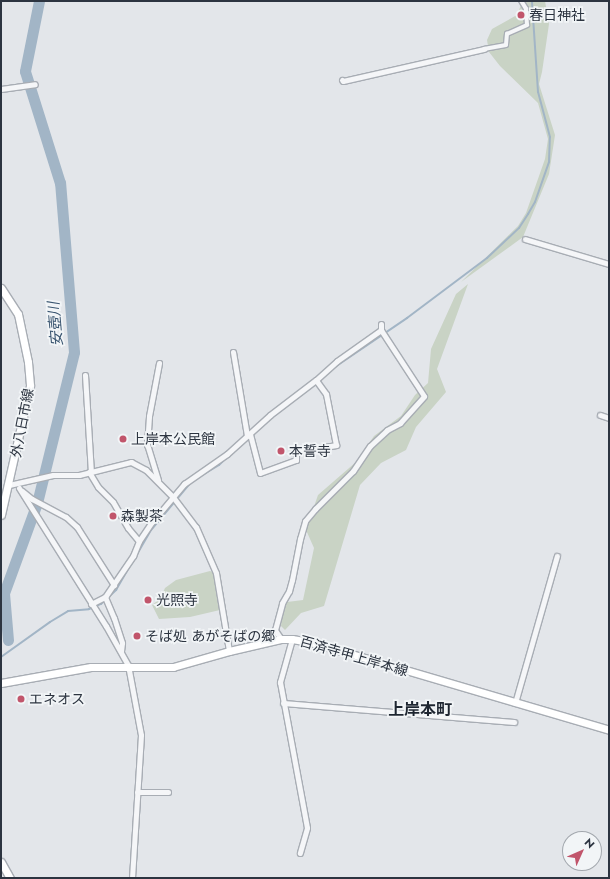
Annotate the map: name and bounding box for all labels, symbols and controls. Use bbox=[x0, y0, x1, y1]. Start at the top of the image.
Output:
place label: 春日神社 bbox=[529, 7, 585, 23]
marker: 春日神社 bbox=[516, 10, 526, 20]
water label: 安壺川 bbox=[45, 301, 67, 347]
street label: 外八日市線 bbox=[7, 387, 37, 459]
place label: 上岸本公民館 bbox=[131, 431, 215, 447]
marker: 上岸本公民館 bbox=[118, 434, 128, 444]
place label: 本誓寺 bbox=[289, 443, 331, 459]
marker: 本誓寺 bbox=[276, 446, 286, 456]
place label: 森製茶 bbox=[121, 508, 163, 524]
marker: 森製茶 bbox=[108, 511, 118, 521]
place label: 光照寺 bbox=[156, 592, 198, 608]
marker: 光照寺 bbox=[143, 595, 153, 605]
place label: そば処 あがそばの郷 bbox=[145, 628, 275, 644]
marker: そば処 あがそばの郷 bbox=[132, 631, 142, 641]
street label: 百済寺甲上岸本線 bbox=[298, 632, 410, 680]
place label: エネオス bbox=[29, 691, 85, 707]
marker: エネオス bbox=[16, 694, 26, 704]
district label: 上岸本町 bbox=[388, 700, 452, 720]
north arrow bbox=[562, 831, 602, 871]
text: N bbox=[581, 834, 599, 852]

